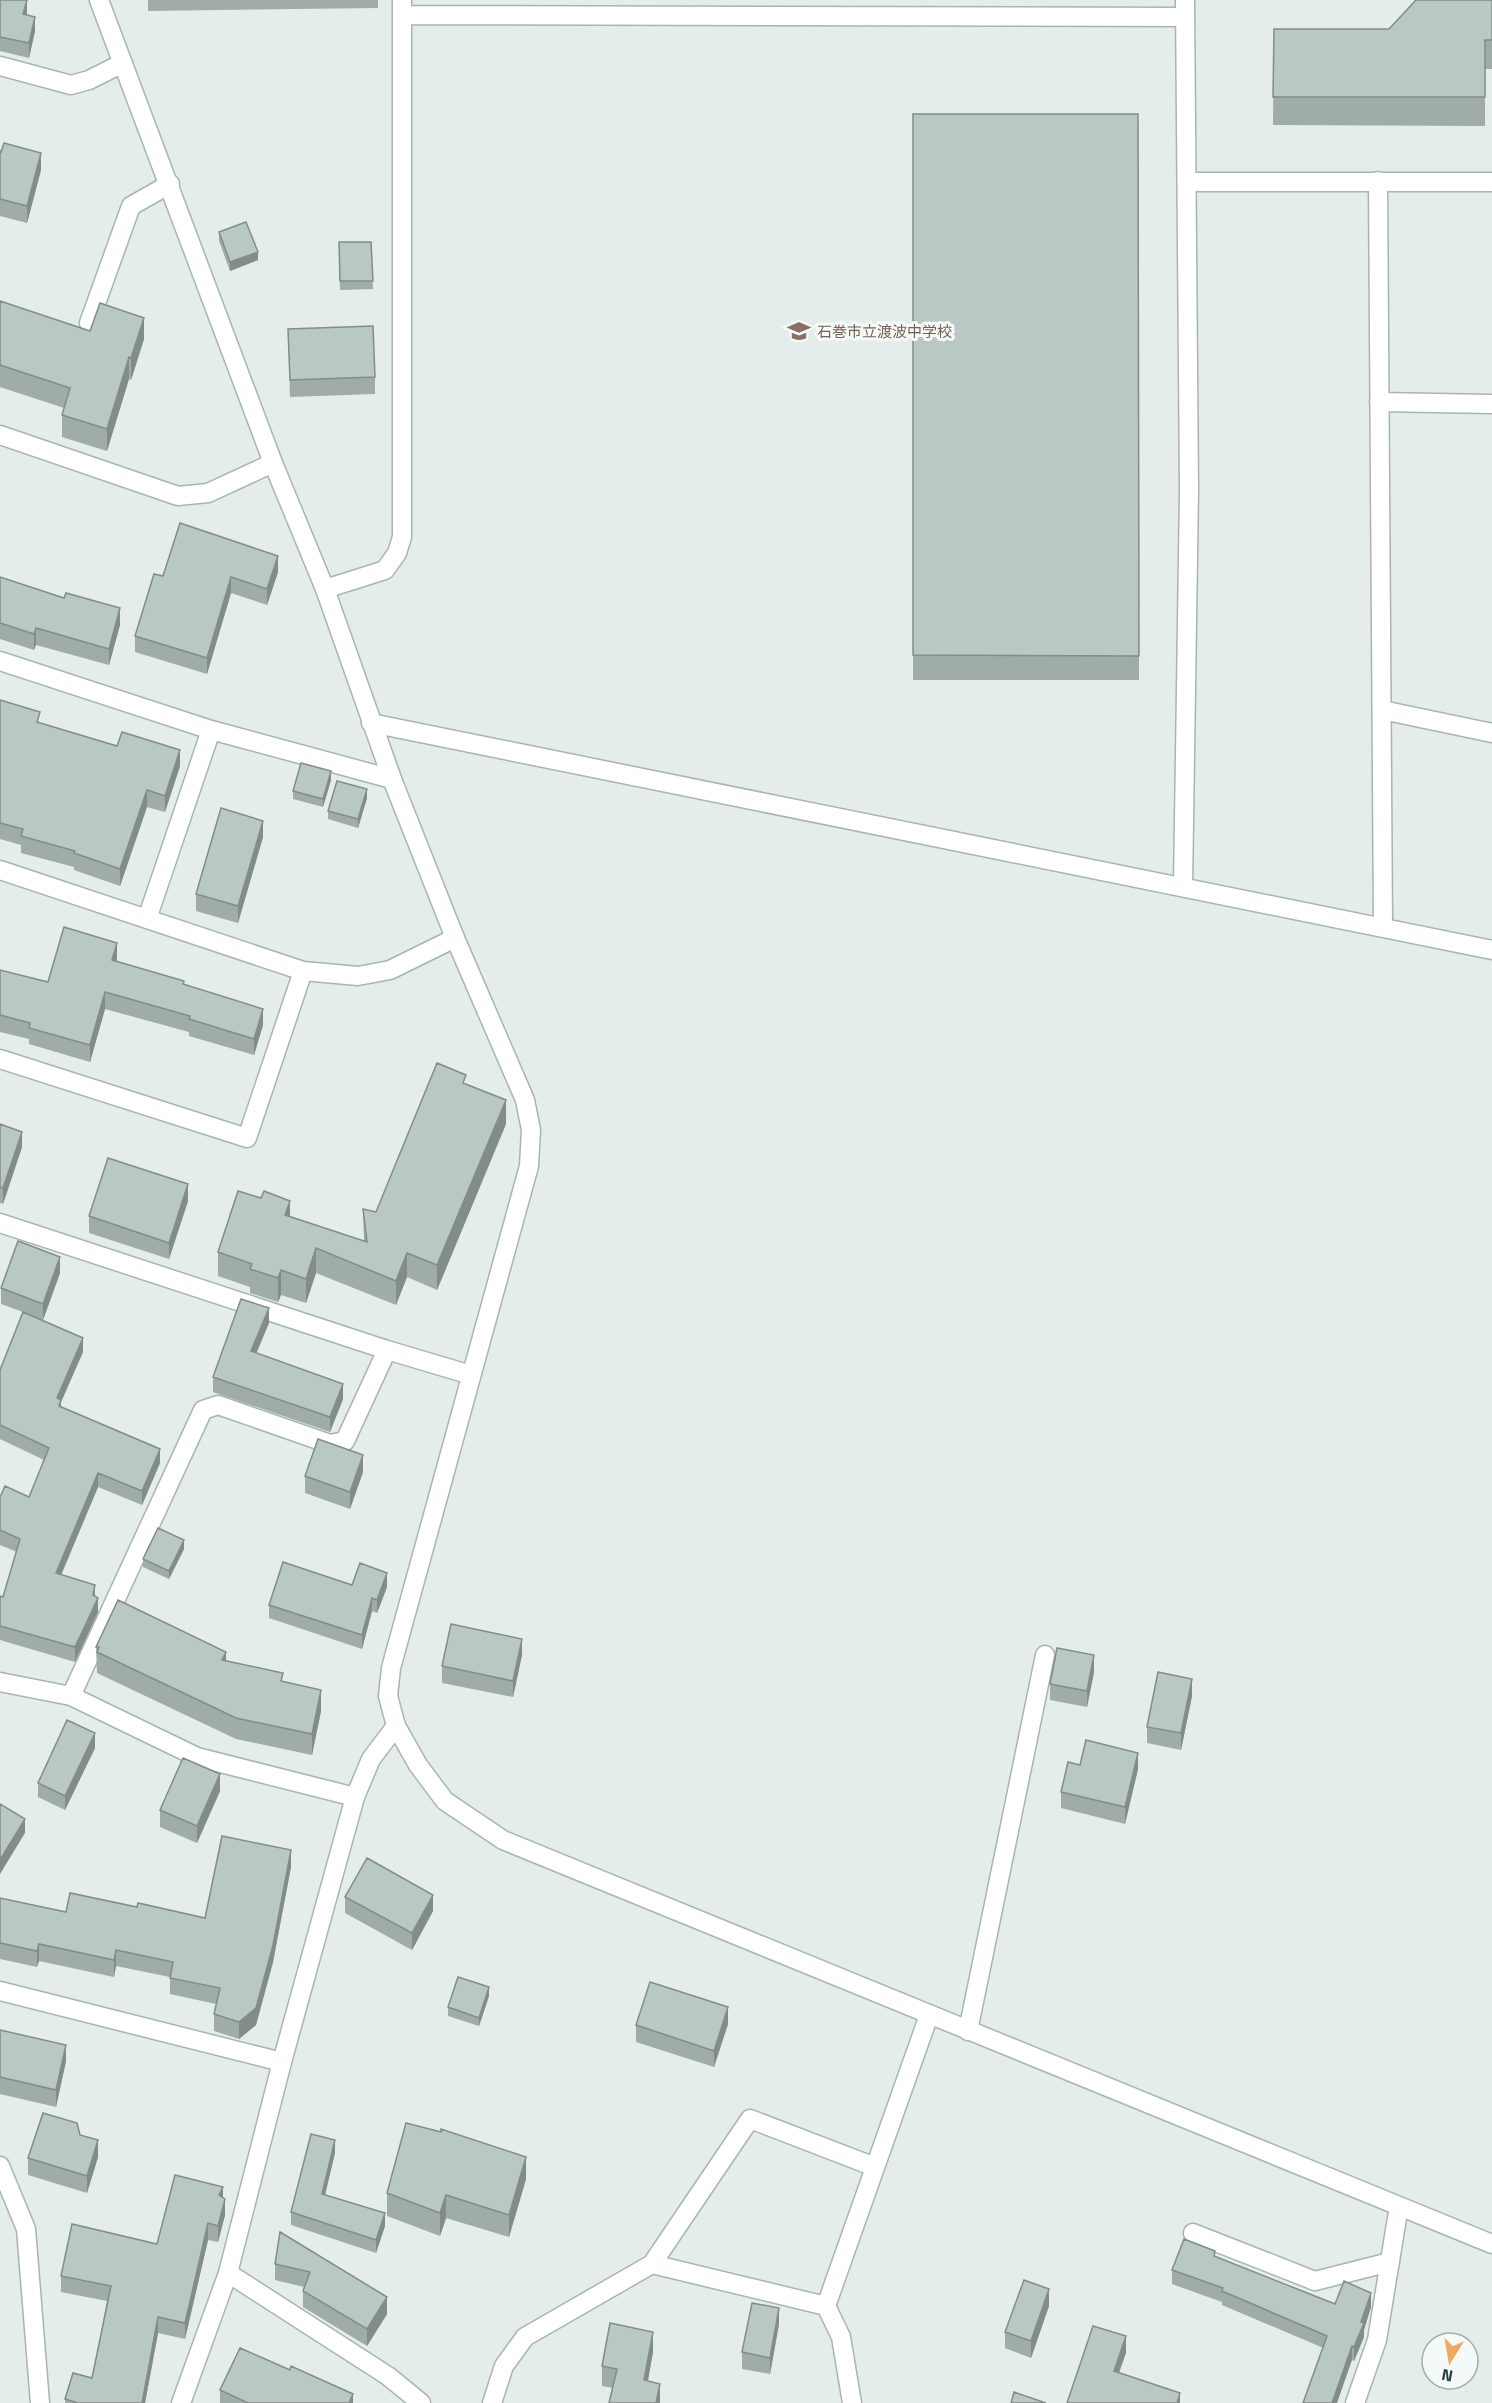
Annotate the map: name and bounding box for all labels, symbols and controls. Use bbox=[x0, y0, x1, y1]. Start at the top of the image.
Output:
school or university icon: 石巻市立渡波中学校 bbox=[786, 318, 812, 344]
place label: 石巻市立渡波中学校 bbox=[817, 320, 952, 343]
north arrow bbox=[1420, 2331, 1480, 2391]
text: N bbox=[1439, 2363, 1455, 2389]

